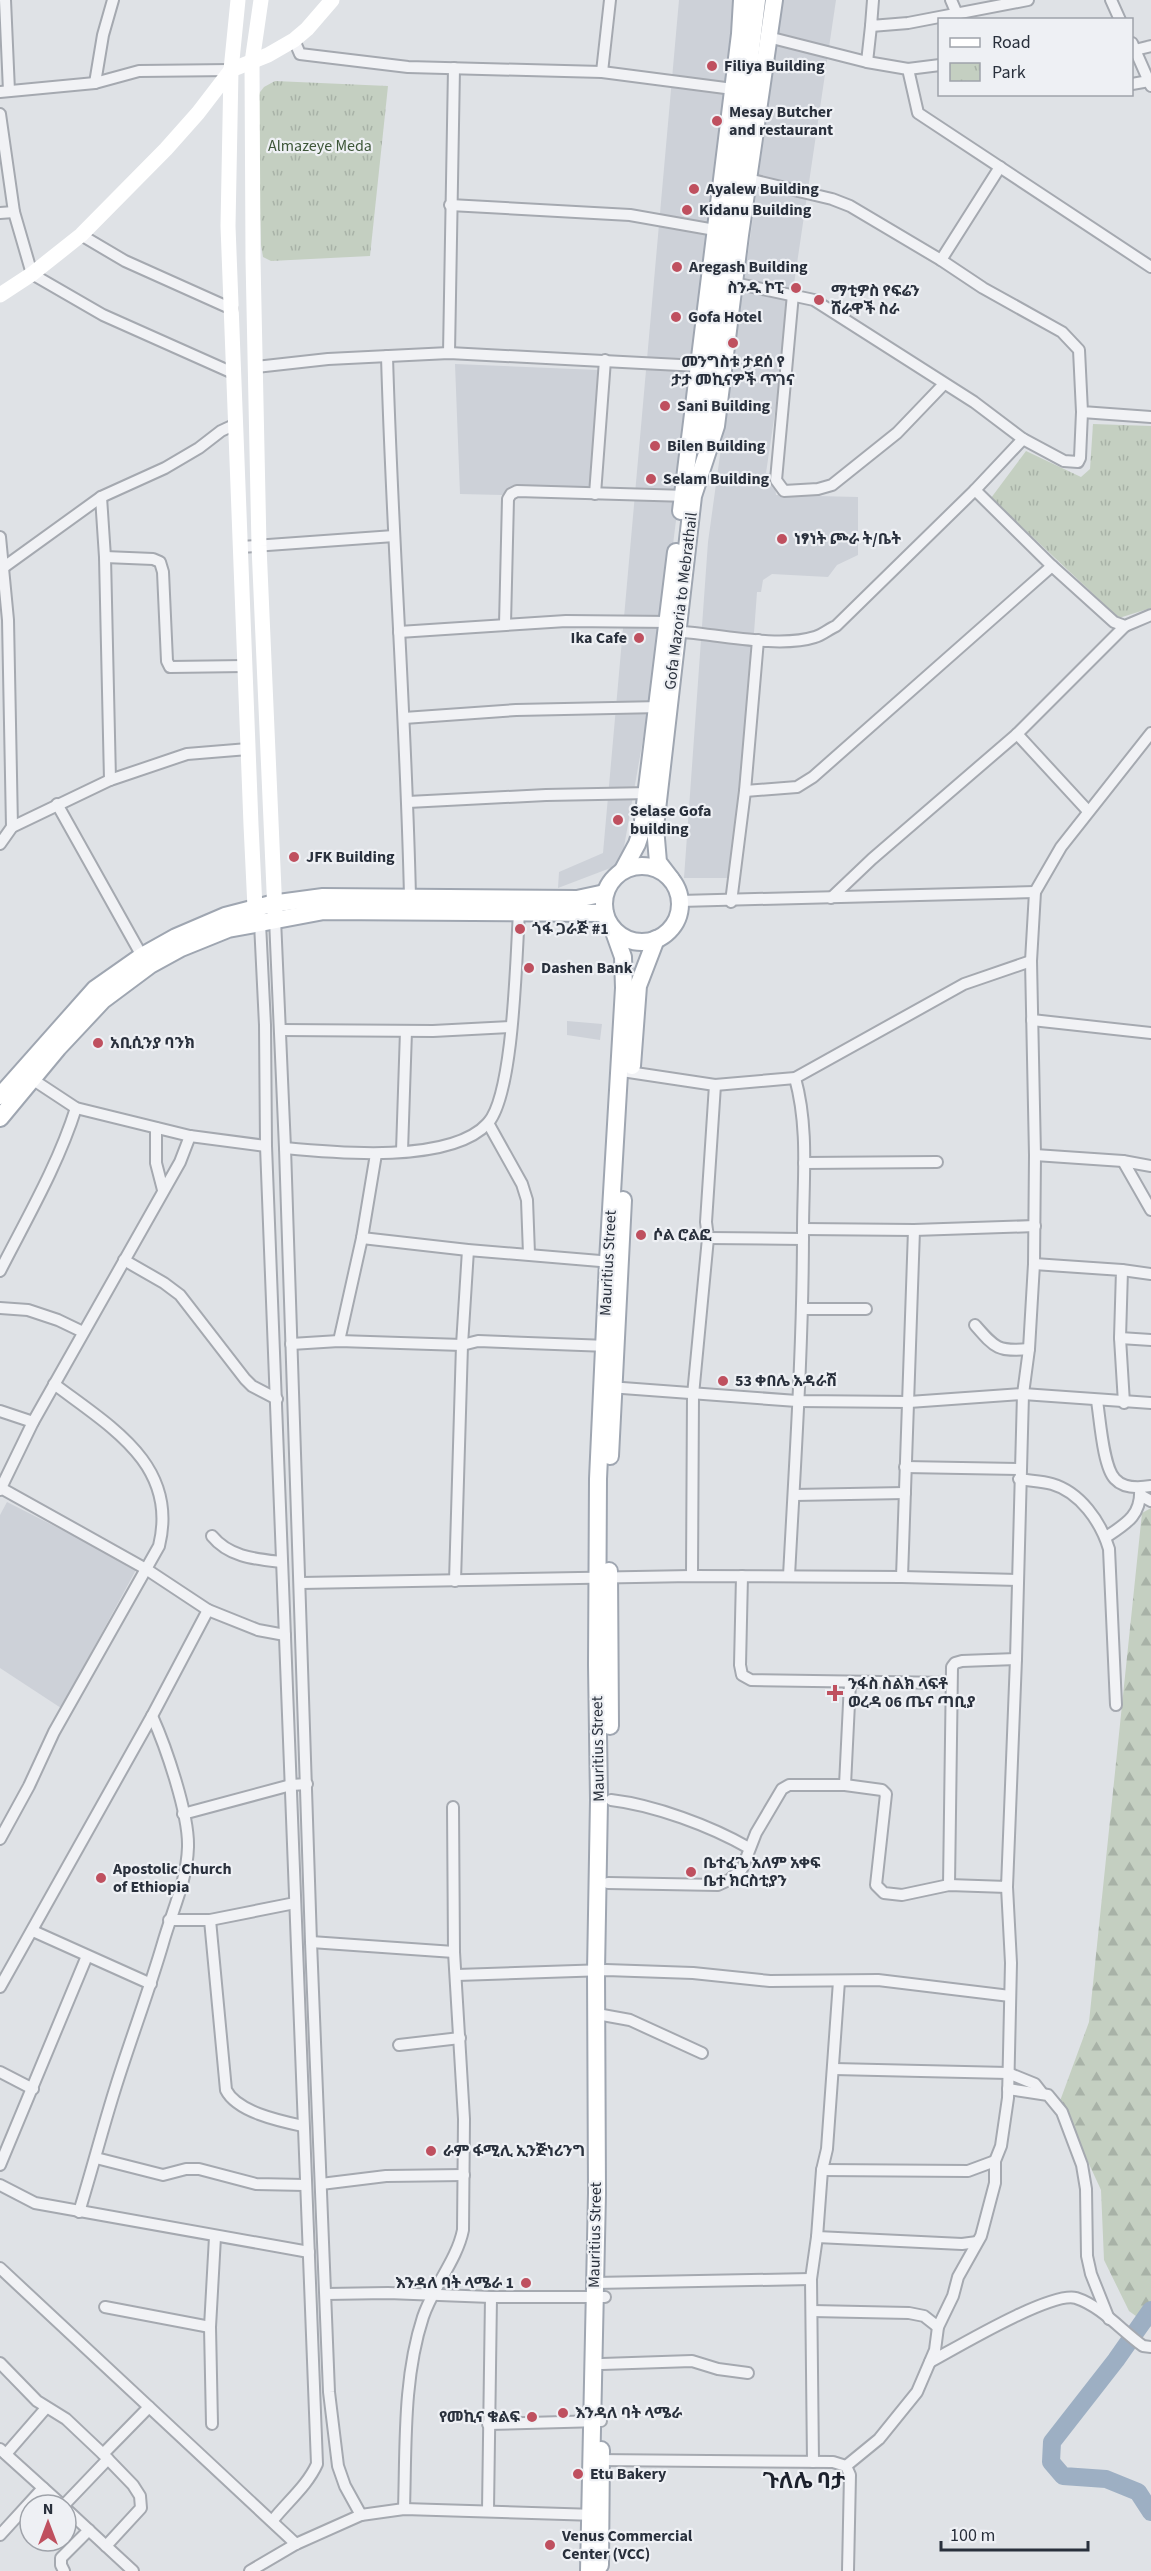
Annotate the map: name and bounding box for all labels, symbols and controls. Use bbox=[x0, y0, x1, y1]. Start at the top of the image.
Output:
legend bbox=[938, 18, 1133, 96]
text: Road bbox=[992, 30, 1031, 55]
place label: Filiya Building bbox=[724, 55, 825, 77]
marker: Filiya Building bbox=[705, 59, 719, 73]
text: Park bbox=[992, 60, 1026, 85]
place label: Mesay Butcher and restaurant bbox=[729, 101, 833, 141]
marker: Mesay Butcher and restaurant bbox=[710, 114, 724, 128]
park label: Almazeye Meda bbox=[268, 135, 372, 157]
place label: Ayalew Building bbox=[705, 178, 819, 200]
marker: Ayalew Building bbox=[687, 182, 701, 196]
place label: Kidanu Building bbox=[699, 199, 812, 221]
marker: Kidanu Building bbox=[680, 203, 694, 217]
place label: Aregash Building bbox=[688, 256, 808, 278]
marker: Aregash Building bbox=[670, 260, 684, 274]
place label: ስንዱ ኮፒ bbox=[727, 277, 784, 299]
place label: ማቲዎስ የፍሬን ሸራዋች ስራ bbox=[831, 280, 920, 320]
marker: ስንዱ ኮፒ bbox=[789, 281, 803, 295]
marker: ማቲዎስ የፍሬን ሸራዋች ስራ bbox=[812, 293, 826, 307]
place label: Gofa Hotel bbox=[688, 306, 762, 328]
marker: Gofa Hotel bbox=[669, 310, 683, 324]
marker: መንግስቱ ታደሰ የ ታታ መኪናዎች ጥገና bbox=[726, 336, 740, 350]
place label: መንግስቱ ታደሰ የ ታታ መኪናዎች ጥገና bbox=[671, 351, 795, 391]
place label: Sani Building bbox=[677, 395, 771, 417]
marker: Sani Building bbox=[658, 399, 672, 413]
place label: Bilen Building bbox=[667, 435, 766, 457]
marker: Bilen Building bbox=[648, 439, 662, 453]
place label: Selam Building bbox=[663, 468, 770, 490]
marker: Selam Building bbox=[644, 472, 658, 486]
street label: Gofa Mazoria to Mebrathail bbox=[659, 511, 703, 691]
place label: ነፃነት ጮራ ት/ቤት bbox=[794, 528, 901, 550]
marker: ነፃነት ጮራ ት/ቤት bbox=[775, 532, 789, 546]
place label: Ika Cafe bbox=[571, 627, 627, 649]
marker: Ika Cafe bbox=[632, 631, 646, 645]
place label: Selase Gofa building bbox=[630, 800, 711, 840]
marker: Selase Gofa building bbox=[611, 813, 625, 827]
place label: JFK Building bbox=[306, 846, 395, 868]
marker: JFK Building bbox=[287, 850, 301, 864]
place label: ጎፋ ጋራጅ #1 bbox=[532, 918, 609, 940]
marker: ጎፋ ጋራጅ #1 bbox=[513, 922, 527, 936]
place label: Dashen Bank bbox=[541, 957, 633, 979]
marker: Dashen Bank bbox=[522, 961, 536, 975]
place label: አቢሲንያ ባንክ bbox=[110, 1032, 195, 1054]
marker: አቢሲንያ ባንክ bbox=[91, 1036, 105, 1050]
street label: Mauritius Street bbox=[594, 1209, 622, 1316]
place label: ሶል ሮልፎ bbox=[653, 1224, 712, 1246]
marker: ሶል ሮልፎ bbox=[634, 1228, 648, 1242]
place label: 53 ቀበሌ አዳራሽ bbox=[735, 1370, 838, 1392]
marker: 53 ቀበሌ አዳራሽ bbox=[716, 1374, 730, 1388]
place label: ንፋስ ስልክ ላፍቶ ወረዳ 06 ጤና ጣቢያ bbox=[848, 1673, 976, 1713]
marker: ንፋስ ስልክ ላፍቶ ወረዳ 06 ጤና ጣቢያ bbox=[826, 1684, 844, 1702]
street label: Mauritius Street bbox=[586, 1695, 610, 1802]
place label: ቤተፈጌ አለም አቀፍ ቤተ ክርስቲያን bbox=[703, 1852, 821, 1892]
place label: Apostolic Church of Ethiopia bbox=[112, 1858, 232, 1898]
marker: ቤተፈጌ አለም አቀፍ ቤተ ክርስቲያን bbox=[684, 1865, 698, 1879]
marker: Apostolic Church of Ethiopia bbox=[94, 1871, 108, 1885]
place label: ራም ፋሚሊ ኢንጅነሪንግ bbox=[443, 2140, 585, 2162]
marker: ራም ፋሚሊ ኢንጅነሪንግ bbox=[424, 2144, 438, 2158]
street label: Mauritius Street bbox=[583, 2181, 607, 2288]
place label: እንዳለ ባት ላሜራ 1 bbox=[395, 2272, 514, 2294]
marker: እንዳለ ባት ላሜራ 1 bbox=[519, 2276, 533, 2290]
place label: እንዳለ ባት ላሜራ bbox=[575, 2402, 682, 2424]
place label: የመኪና ቁልፍ bbox=[439, 2406, 520, 2428]
marker: እንዳለ ባት ላሜራ bbox=[556, 2406, 570, 2420]
marker: የመኪና ቁልፍ bbox=[525, 2410, 539, 2424]
place label: Etu Bakery bbox=[590, 2463, 667, 2485]
district label: ጉለሌ ባታ bbox=[763, 2465, 845, 2497]
marker: Etu Bakery bbox=[571, 2467, 585, 2481]
north arrow bbox=[18, 2493, 78, 2553]
text: N bbox=[43, 2498, 53, 2520]
scale bar bbox=[941, 2514, 1088, 2552]
text: 100 m bbox=[950, 2523, 995, 2548]
place label: Venus Commercial Center (VCC) bbox=[561, 2525, 693, 2565]
marker: Venus Commercial Center (VCC) bbox=[543, 2538, 557, 2552]

